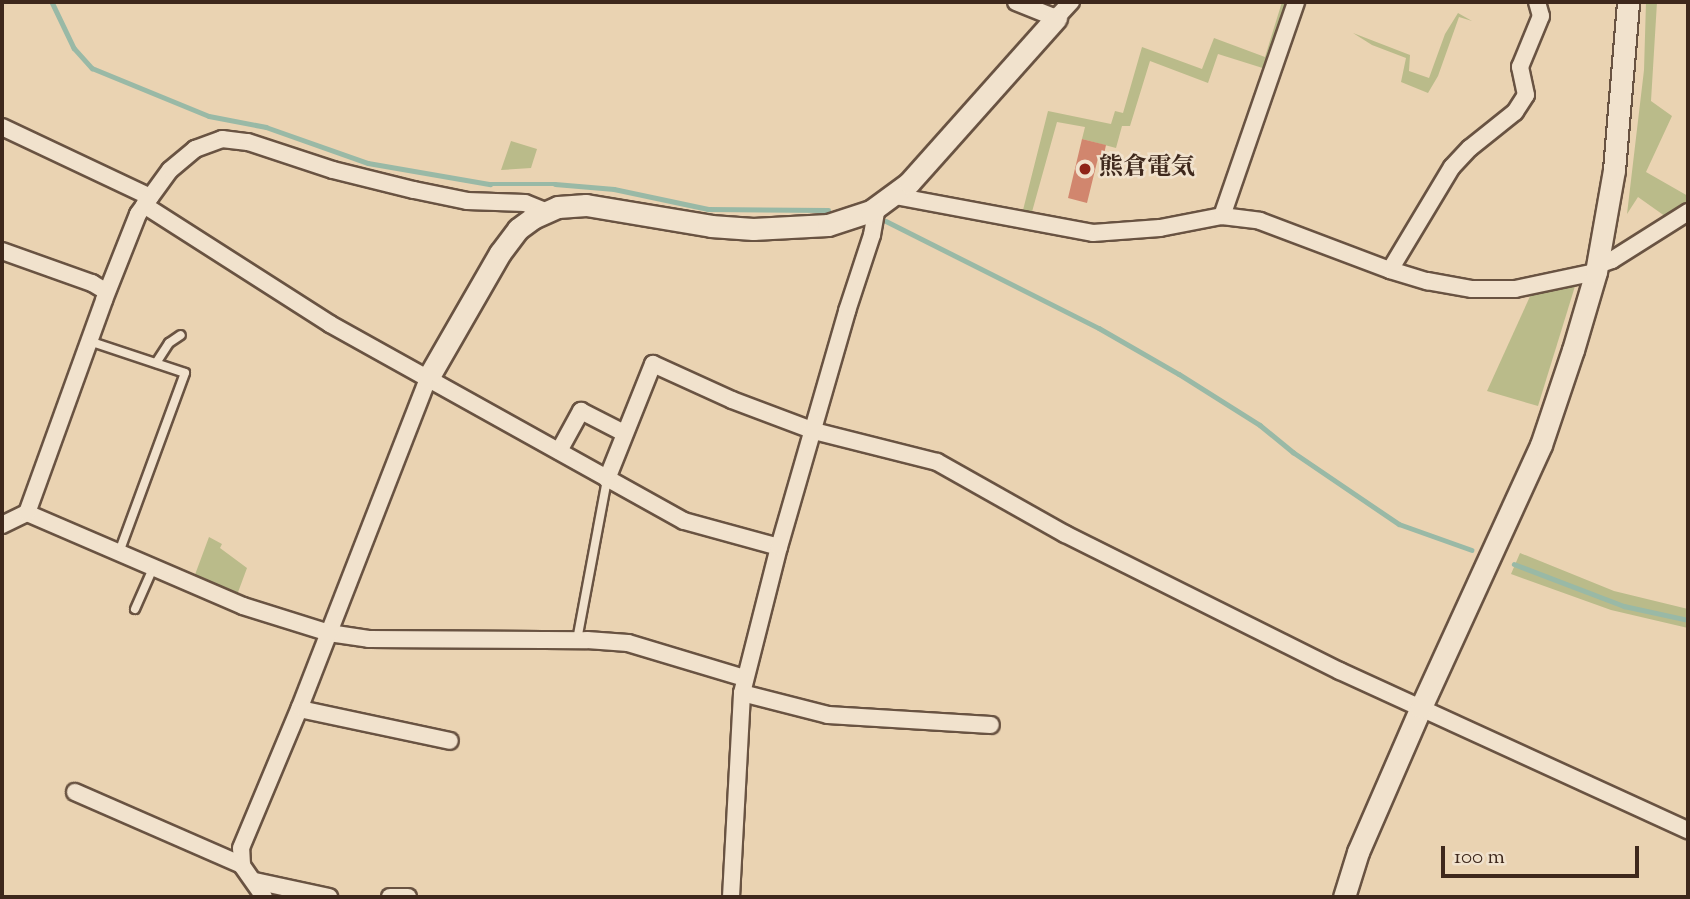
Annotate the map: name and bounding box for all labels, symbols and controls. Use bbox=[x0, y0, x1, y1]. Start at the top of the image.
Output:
place label: 熊倉電気 bbox=[1099, 155, 1195, 183]
marker: 熊倉電気 bbox=[1077, 161, 1093, 177]
scale bar bbox=[1445, 832, 1643, 876]
text: 100 m bbox=[1454, 843, 1505, 873]

